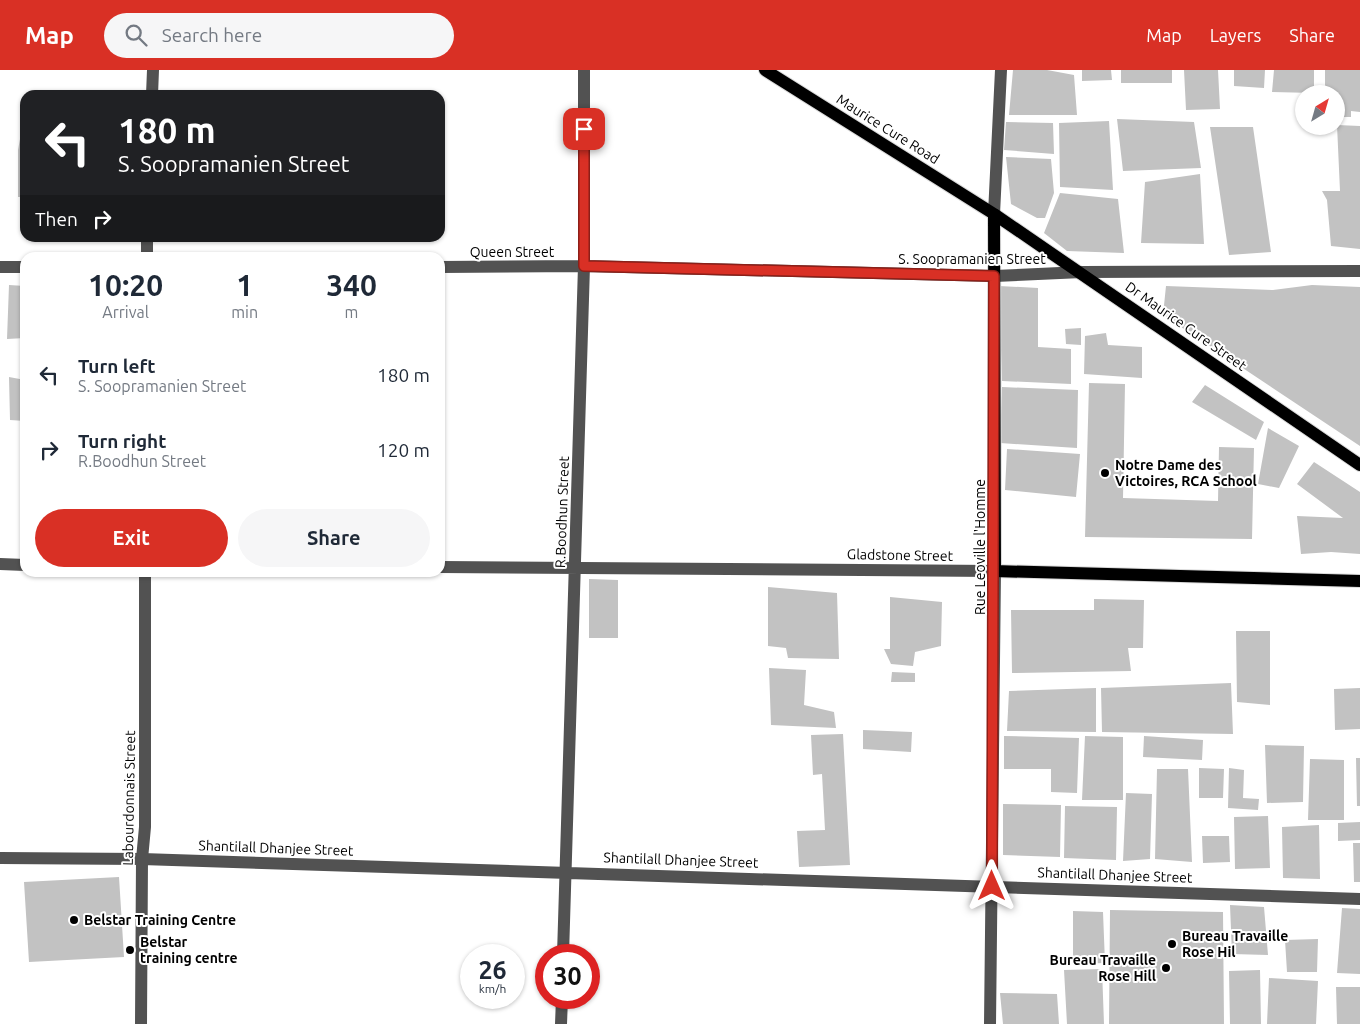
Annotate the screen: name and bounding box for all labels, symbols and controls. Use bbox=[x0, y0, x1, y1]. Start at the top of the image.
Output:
search box bbox=[104, 13, 454, 58]
icon: search bbox=[122, 21, 150, 49]
text: Map bbox=[25, 22, 74, 49]
text: Search here bbox=[162, 24, 262, 46]
text: Map bbox=[1146, 25, 1182, 45]
text: Layers bbox=[1210, 25, 1261, 45]
text: Share bbox=[1289, 25, 1335, 45]
north arrow bbox=[1295, 85, 1345, 135]
map controls bbox=[1295, 85, 1345, 135]
street label: Maurice Cure Road bbox=[834, 91, 942, 167]
pin bbox=[563, 108, 605, 150]
icon: left bbox=[35, 110, 100, 175]
text: 180 m bbox=[118, 110, 216, 150]
icon: arrive bbox=[570, 115, 598, 143]
text: S. Soopramanien Street bbox=[118, 151, 349, 176]
icon: right bbox=[88, 205, 116, 233]
text: Then bbox=[35, 208, 78, 230]
street label: Queen Street bbox=[470, 244, 555, 260]
street label: S. Soopramanien Street bbox=[898, 251, 1046, 267]
text: 10:20 bbox=[88, 268, 163, 302]
text: 1 bbox=[236, 268, 253, 302]
text: 340 bbox=[326, 268, 377, 302]
street label: Dr Maurice Cure Street bbox=[1123, 278, 1250, 374]
text: Arrival bbox=[102, 303, 149, 321]
text: min bbox=[231, 303, 258, 321]
text: m bbox=[345, 303, 358, 321]
text: Turn left bbox=[78, 355, 156, 377]
icon: left bbox=[35, 361, 63, 389]
text: 180 m bbox=[377, 364, 430, 386]
text: S. Soopramanien Street bbox=[78, 377, 246, 395]
text: Turn right bbox=[78, 430, 166, 452]
icon: right bbox=[35, 436, 63, 464]
text: 120 m bbox=[377, 439, 430, 461]
text: R.Boodhun Street bbox=[78, 452, 206, 470]
street label: R.Boodhun Street bbox=[552, 455, 572, 568]
place label: Notre Dame des Victoires, RCA School bbox=[1115, 457, 1257, 489]
marker: Notre Dame des Victoires, RCA School bbox=[1099, 467, 1111, 479]
street label: Rue Leoville l'Homme bbox=[972, 479, 988, 615]
button: Exit bbox=[35, 509, 228, 567]
button: Share bbox=[238, 509, 430, 567]
street label: Gladstone Street bbox=[847, 546, 954, 564]
street label: Labourdonnais Street bbox=[120, 730, 138, 866]
street label: Shantilall Dhanjee Street bbox=[198, 837, 354, 859]
street label: Shantilall Dhanjee Street bbox=[603, 849, 759, 871]
position arrow bbox=[965, 859, 1017, 911]
street label: Shantilall Dhanjee Street bbox=[1037, 864, 1193, 886]
place label: Belstar Training Centre bbox=[84, 912, 236, 928]
marker: Belstar Training Centre bbox=[68, 914, 80, 926]
place label: Bureau Travaille Rose Hil bbox=[1182, 928, 1288, 960]
place label: Belstar training centre bbox=[140, 934, 238, 966]
marker: Bureau Travaille Rose Hil bbox=[1166, 938, 1178, 950]
marker: Belstar training centre bbox=[124, 944, 136, 956]
speed limit sign: 30 bbox=[535, 944, 600, 1009]
place label: Bureau Travaille Rose Hill bbox=[1050, 952, 1156, 984]
text: 26 bbox=[478, 956, 507, 984]
marker: Bureau Travaille Rose Hill bbox=[1160, 962, 1172, 974]
text: km/h bbox=[479, 982, 506, 995]

